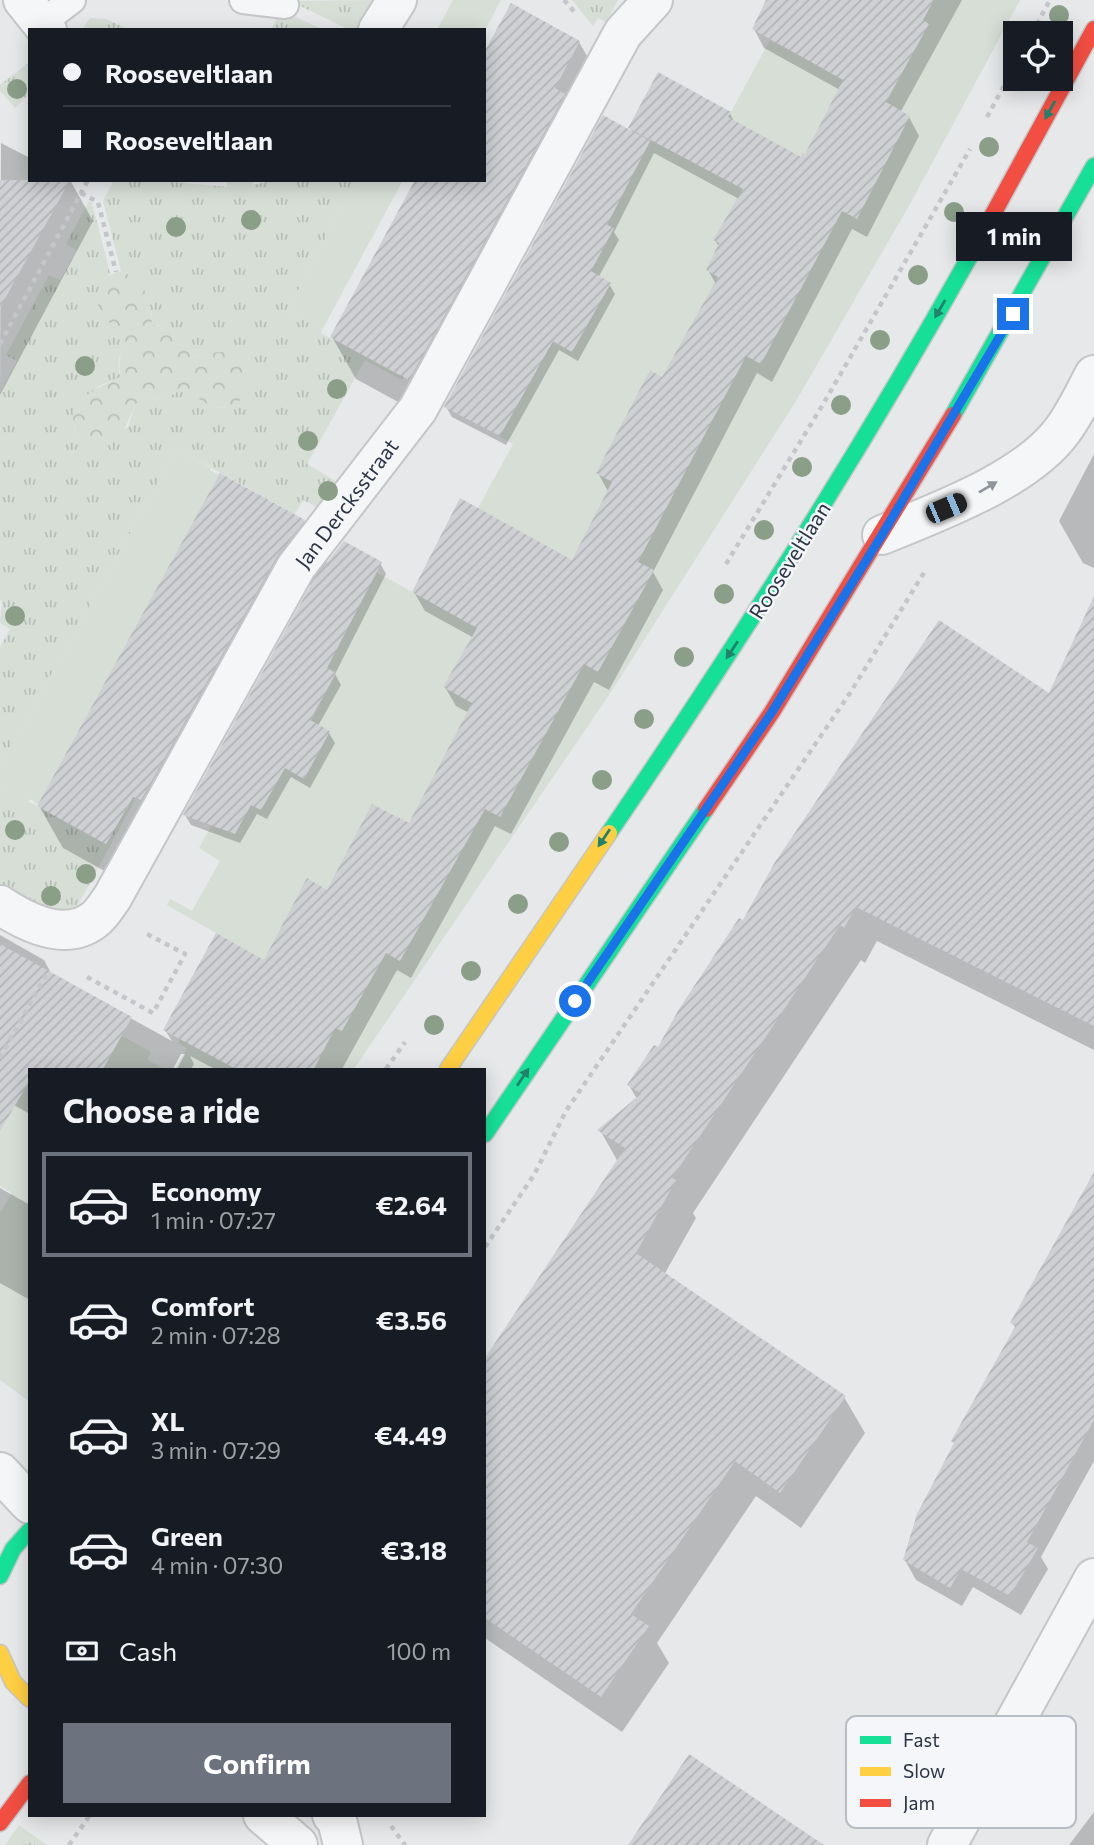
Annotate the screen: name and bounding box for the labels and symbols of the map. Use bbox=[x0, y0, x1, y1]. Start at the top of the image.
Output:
one-way arrow bbox=[1044, 101, 1056, 120]
callout: 1 min bbox=[955, 212, 1071, 262]
route end bbox=[997, 298, 1029, 330]
one-way arrow bbox=[934, 300, 946, 319]
street label: Jan Dercksstraat bbox=[289, 433, 403, 573]
one-way arrow bbox=[979, 480, 998, 493]
car bbox=[923, 490, 970, 526]
street label: Rooseveltlaan bbox=[743, 497, 835, 623]
one-way arrow bbox=[725, 641, 739, 659]
one-way arrow bbox=[598, 828, 611, 848]
route start bbox=[559, 985, 591, 1017]
one-way arrow bbox=[516, 1068, 529, 1087]
legend bbox=[846, 1716, 1076, 1828]
text: Fast bbox=[903, 1728, 940, 1751]
text: Slow bbox=[903, 1759, 945, 1782]
text: Jam bbox=[903, 1791, 935, 1814]

